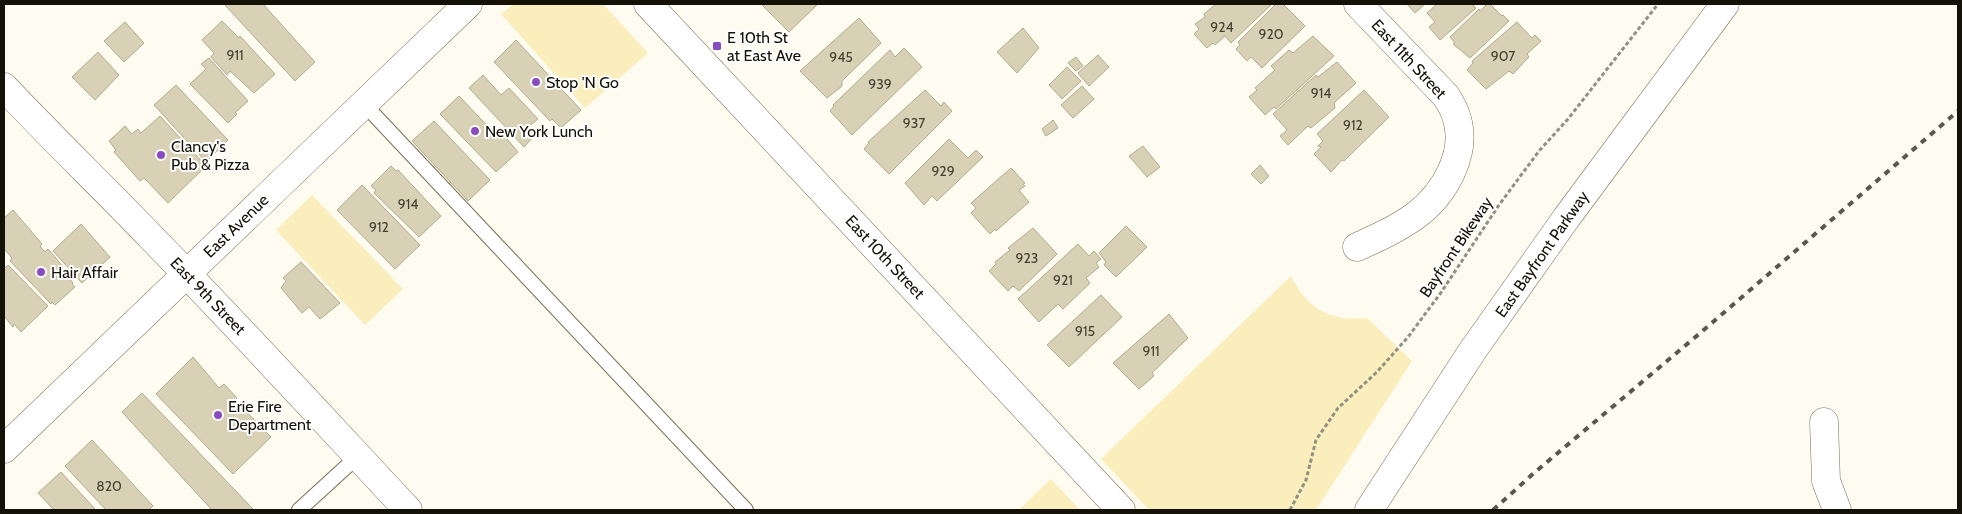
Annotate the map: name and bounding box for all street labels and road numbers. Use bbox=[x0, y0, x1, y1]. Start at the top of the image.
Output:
street label: East 11th Street bbox=[1367, 15, 1451, 103]
street label: East Bayfront Parkway bbox=[1491, 187, 1593, 321]
street label: East Avenue bbox=[200, 190, 272, 262]
street label: Bayfront Bikeway bbox=[1416, 193, 1496, 301]
street label: East 10th Street bbox=[841, 211, 929, 303]
street label: East 9th Street bbox=[166, 253, 250, 339]

